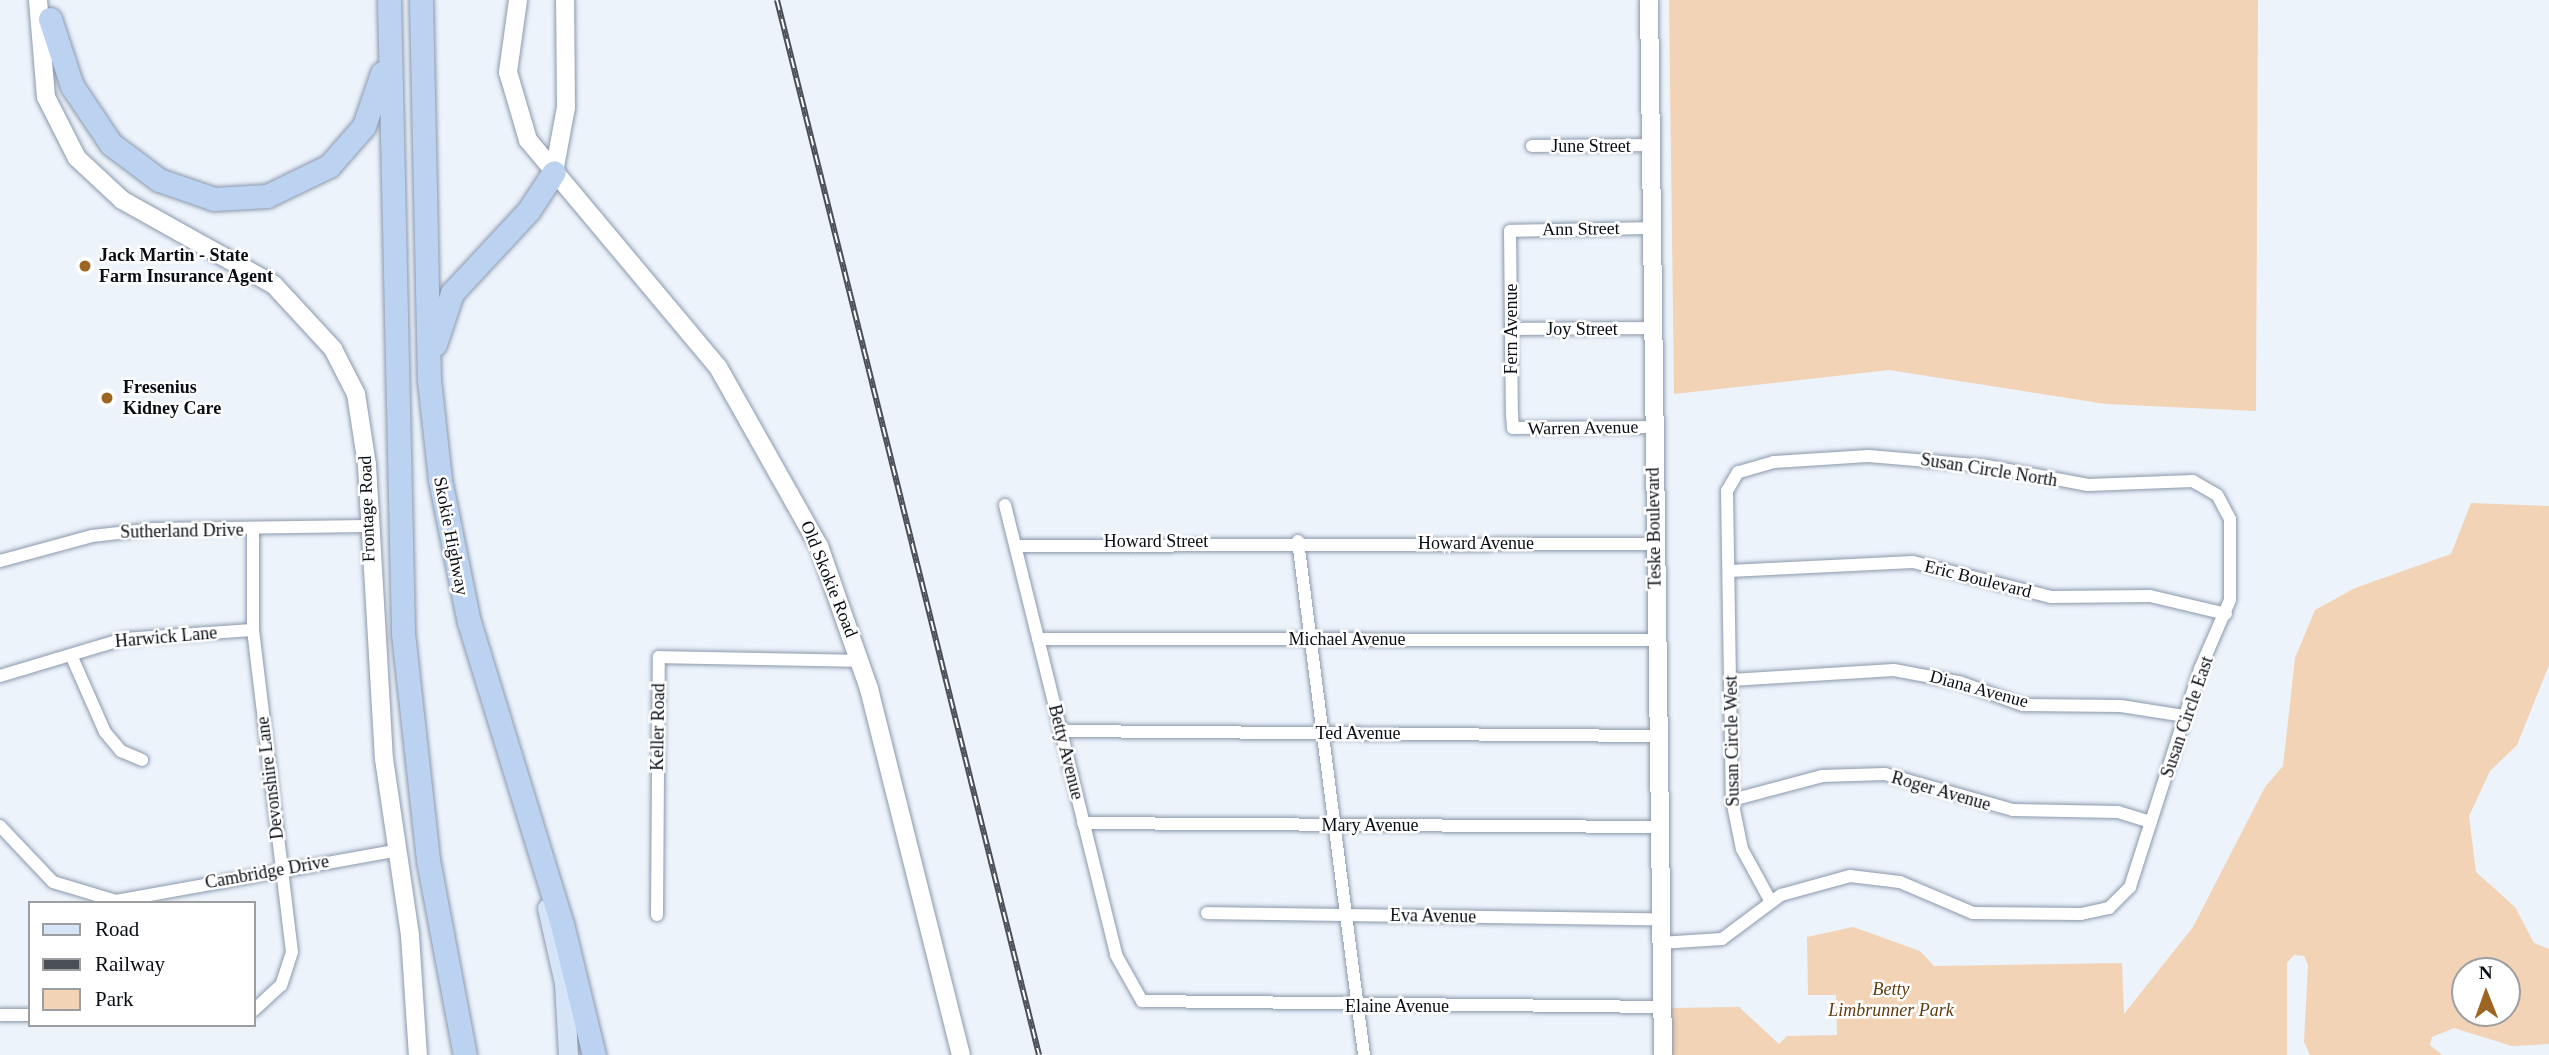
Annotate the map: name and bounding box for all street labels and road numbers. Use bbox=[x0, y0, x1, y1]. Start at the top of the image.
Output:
street label: June Street bbox=[1551, 135, 1631, 157]
street label: Ann Street bbox=[1542, 218, 1620, 240]
street label: Fern Avenue bbox=[1500, 283, 1522, 375]
street label: Joy Street bbox=[1546, 318, 1618, 340]
street label: Warren Avenue bbox=[1527, 416, 1639, 440]
street label: Susan Circle North bbox=[1919, 449, 2059, 491]
street label: Frontage Road bbox=[354, 455, 380, 563]
street label: Teske Boulevard bbox=[1642, 467, 1666, 589]
street label: Skokie Highway bbox=[429, 475, 473, 597]
street label: Old Skokie Road bbox=[796, 517, 862, 641]
street label: Sutherland Drive bbox=[120, 519, 244, 543]
street label: Howard Street bbox=[1104, 530, 1208, 552]
street label: Howard Avenue bbox=[1417, 532, 1535, 554]
street label: Eric Boulevard bbox=[1922, 555, 2034, 603]
street label: Harwick Lane bbox=[114, 622, 218, 652]
street label: Michael Avenue bbox=[1288, 628, 1406, 650]
street label: Susan Circle East bbox=[2156, 653, 2218, 781]
street label: Diana Avenue bbox=[1927, 665, 2031, 713]
street label: Susan Circle West bbox=[1720, 675, 1744, 807]
street label: Keller Road bbox=[646, 683, 670, 771]
street label: Betty Avenue bbox=[1044, 702, 1088, 802]
street label: Devonshire Lane bbox=[252, 715, 288, 841]
street label: Ted Avenue bbox=[1315, 722, 1401, 744]
street label: Roger Avenue bbox=[1888, 766, 1994, 816]
street label: Mary Avenue bbox=[1321, 814, 1419, 836]
street label: Cambridge Drive bbox=[203, 850, 331, 894]
street label: Eva Avenue bbox=[1389, 904, 1477, 928]
street label: Elaine Avenue bbox=[1344, 995, 1450, 1017]

